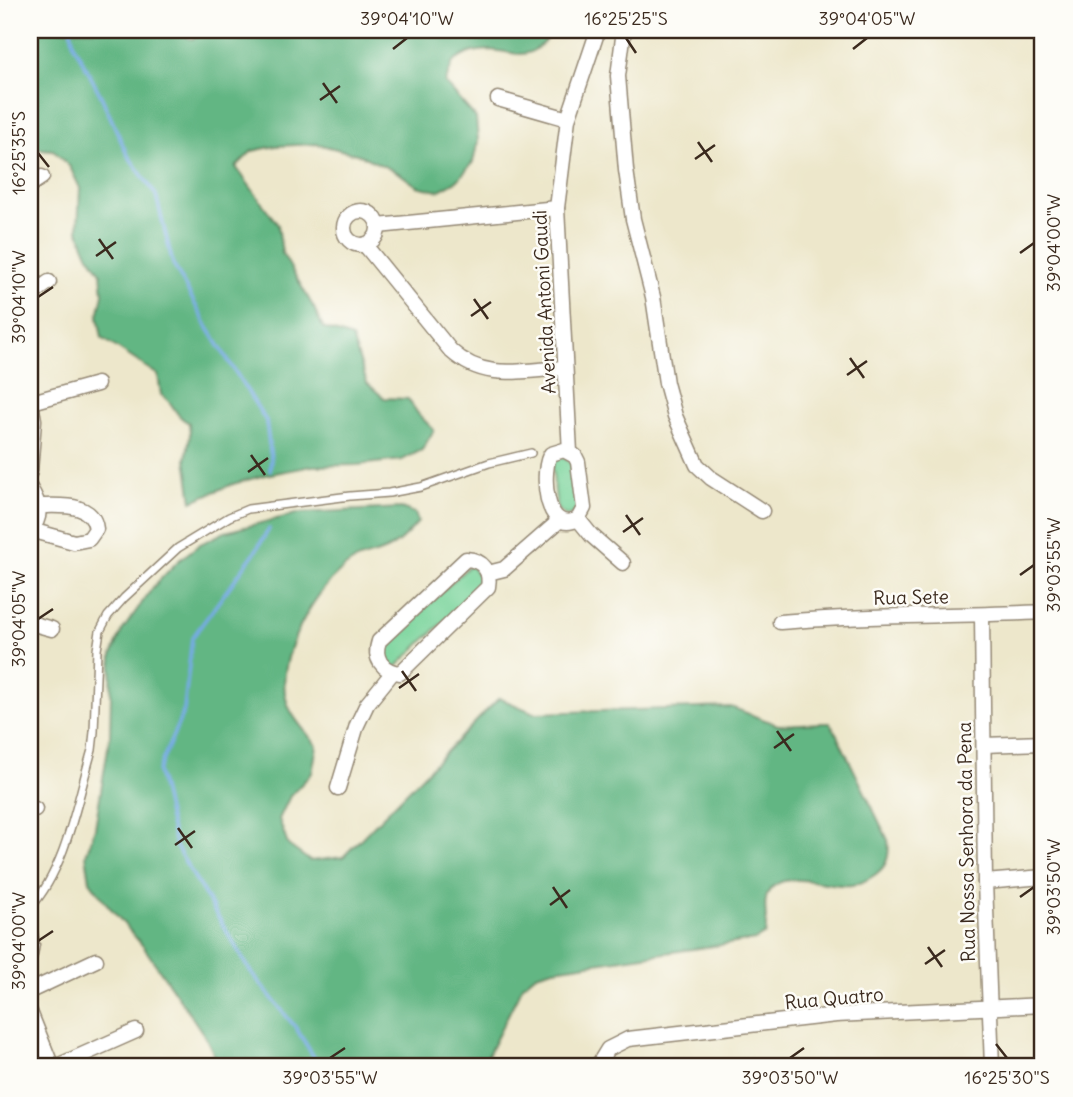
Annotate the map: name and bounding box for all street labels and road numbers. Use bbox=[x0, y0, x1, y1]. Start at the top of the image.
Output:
street label: Avenida Antoni Gaudi bbox=[527, 209, 561, 395]
street label: Rua Sete bbox=[873, 584, 949, 610]
street label: Rua Nossa Senhora da Pena bbox=[952, 721, 980, 962]
street label: Rua Quatro bbox=[784, 982, 884, 1014]

